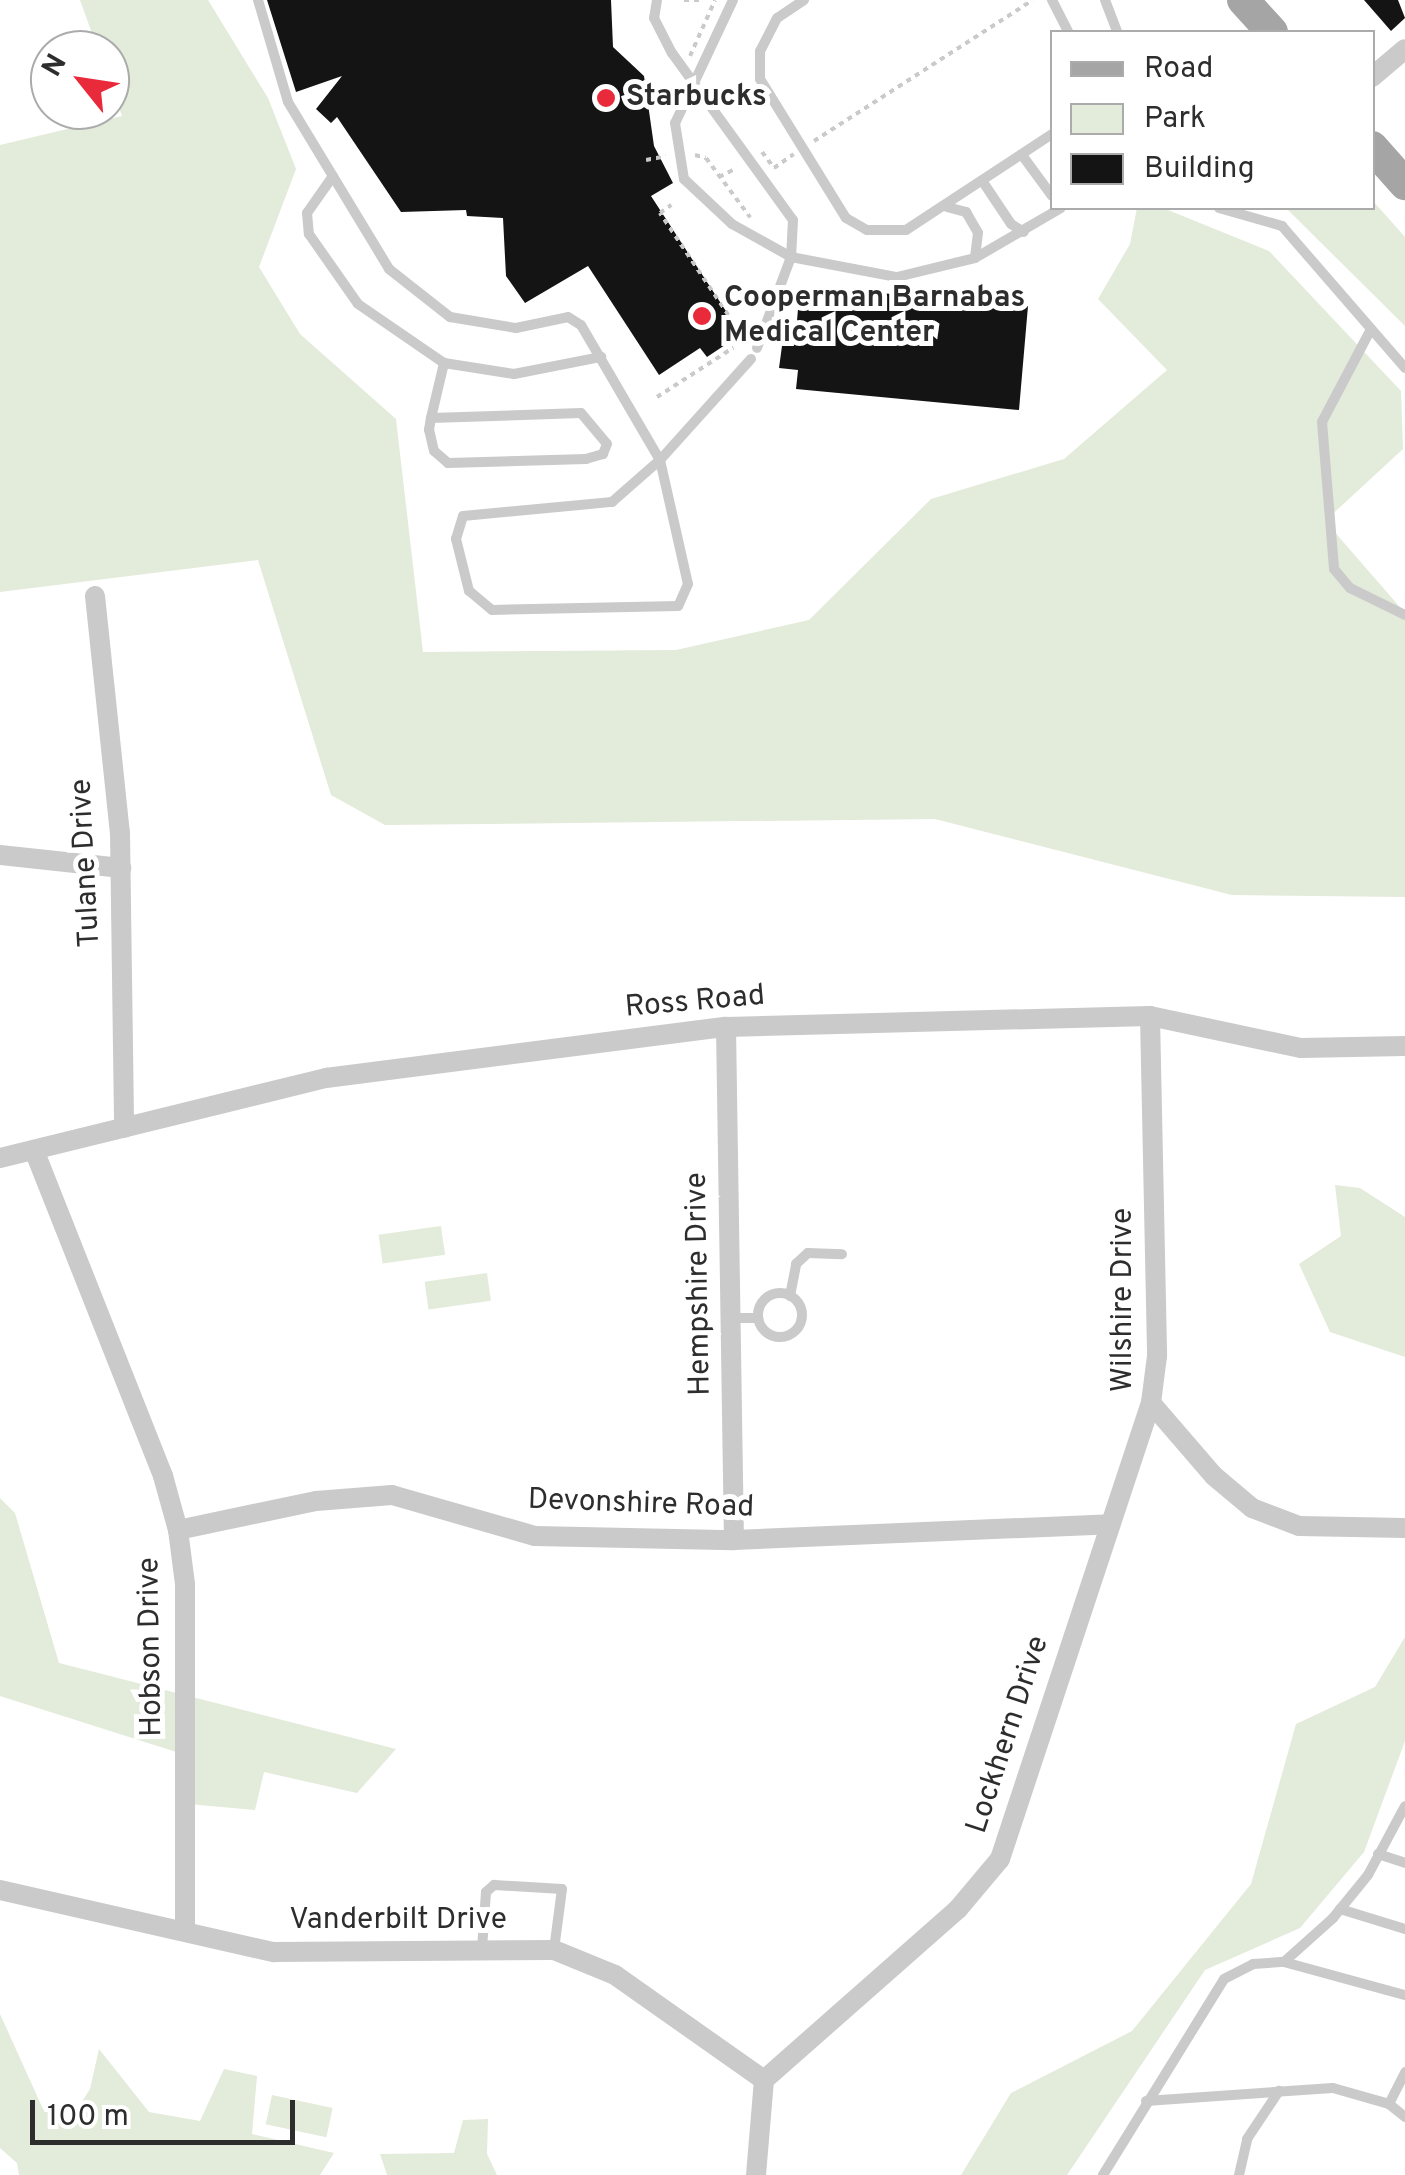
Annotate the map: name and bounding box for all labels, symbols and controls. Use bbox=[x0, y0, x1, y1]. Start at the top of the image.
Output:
north arrow bbox=[30, 30, 130, 130]
legend bbox=[1050, 30, 1375, 210]
text: N bbox=[35, 48, 76, 84]
text: Road bbox=[1144, 51, 1213, 88]
place label: Starbucks bbox=[626, 80, 767, 116]
marker: Starbucks bbox=[595, 87, 617, 109]
text: Park bbox=[1144, 101, 1206, 138]
text: Building bbox=[1144, 151, 1255, 188]
place label: Cooperman Barnabas Medical Center bbox=[724, 281, 1025, 352]
marker: Cooperman Barnabas Medical Center bbox=[689, 303, 715, 329]
street label: Tulane Drive bbox=[65, 778, 109, 948]
street label: Ross Road bbox=[624, 979, 766, 1027]
street label: Hempshire Drive bbox=[680, 1172, 720, 1396]
street label: Wilshire Drive bbox=[1106, 1208, 1142, 1392]
street label: Devonshire Road bbox=[527, 1483, 755, 1527]
street label: Hobson Drive bbox=[132, 1557, 172, 1737]
street label: Lockhern Drive bbox=[960, 1632, 1058, 1838]
street label: Vanderbilt Drive bbox=[289, 1903, 507, 1939]
scale bar bbox=[35, 2080, 300, 2142]
text: 100 m bbox=[47, 2099, 129, 2136]

